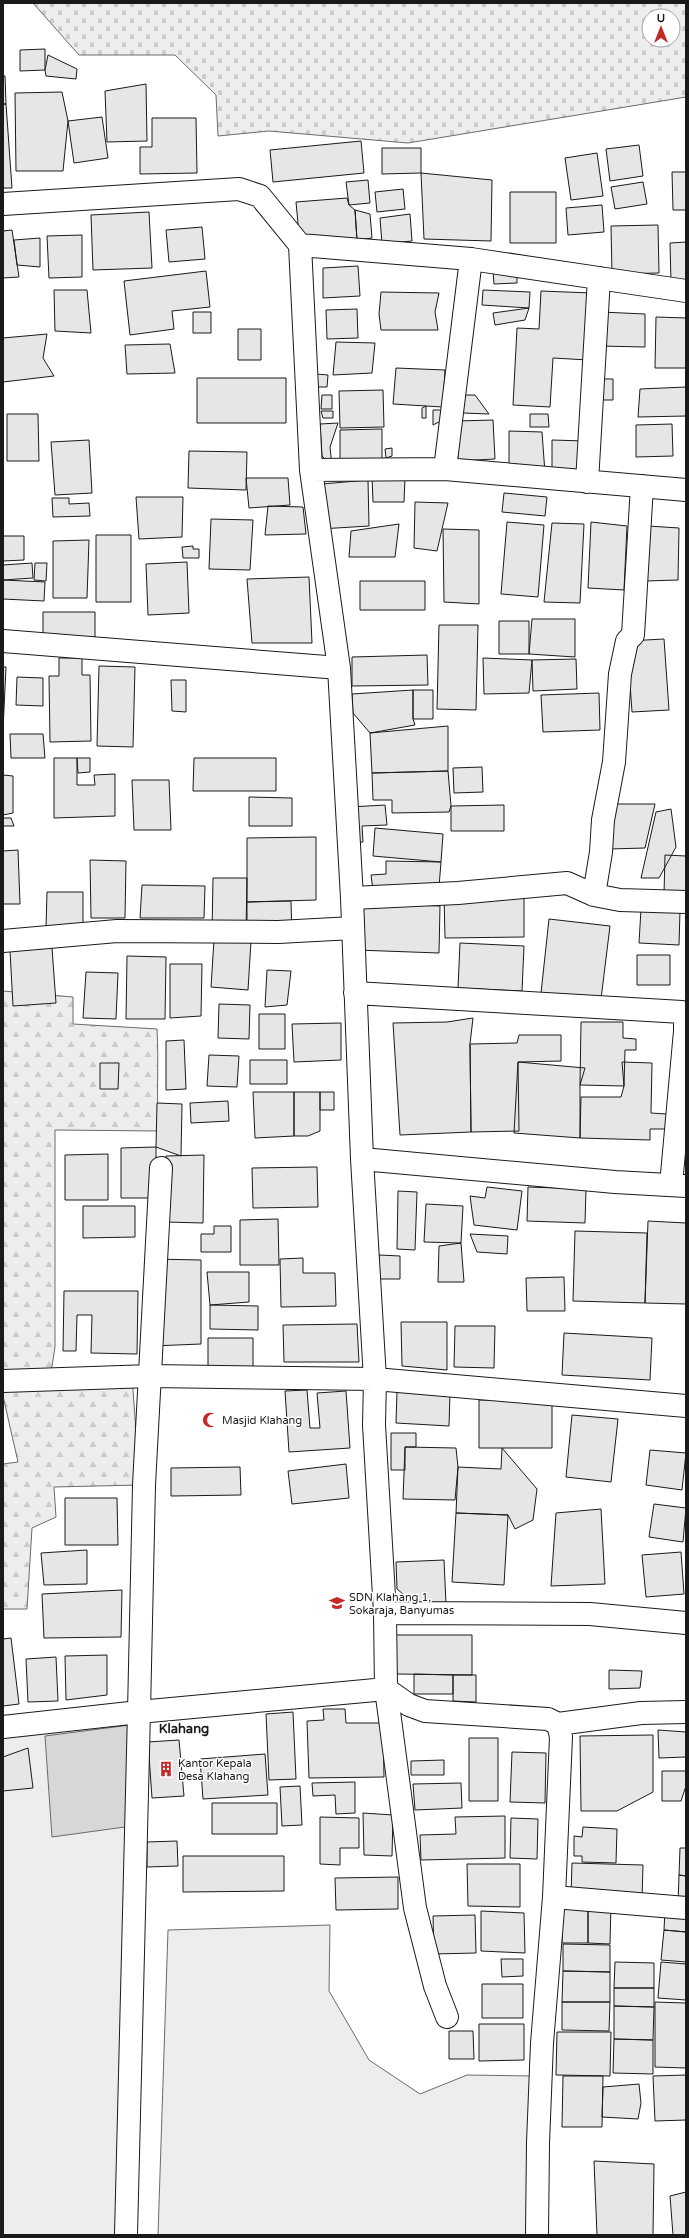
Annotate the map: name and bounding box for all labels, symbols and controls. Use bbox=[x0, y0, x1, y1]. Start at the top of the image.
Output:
north arrow bbox=[641, 8, 681, 48]
text: U bbox=[657, 12, 665, 25]
mosque icon: Masjid Klahang bbox=[201, 1411, 219, 1429]
place label: Masjid Klahang bbox=[222, 1414, 302, 1427]
place label: SDN Klahang 1, Sokaraja, Banyumas bbox=[349, 1591, 454, 1617]
school or university icon: SDN Klahang 1, Sokaraja, Banyumas bbox=[328, 1594, 346, 1612]
district label: Klahang bbox=[159, 1721, 209, 1737]
place label: Kantor Kepala Desa Klahang bbox=[178, 1757, 252, 1783]
building icon: Kantor Kepala Desa Klahang bbox=[157, 1760, 175, 1778]

